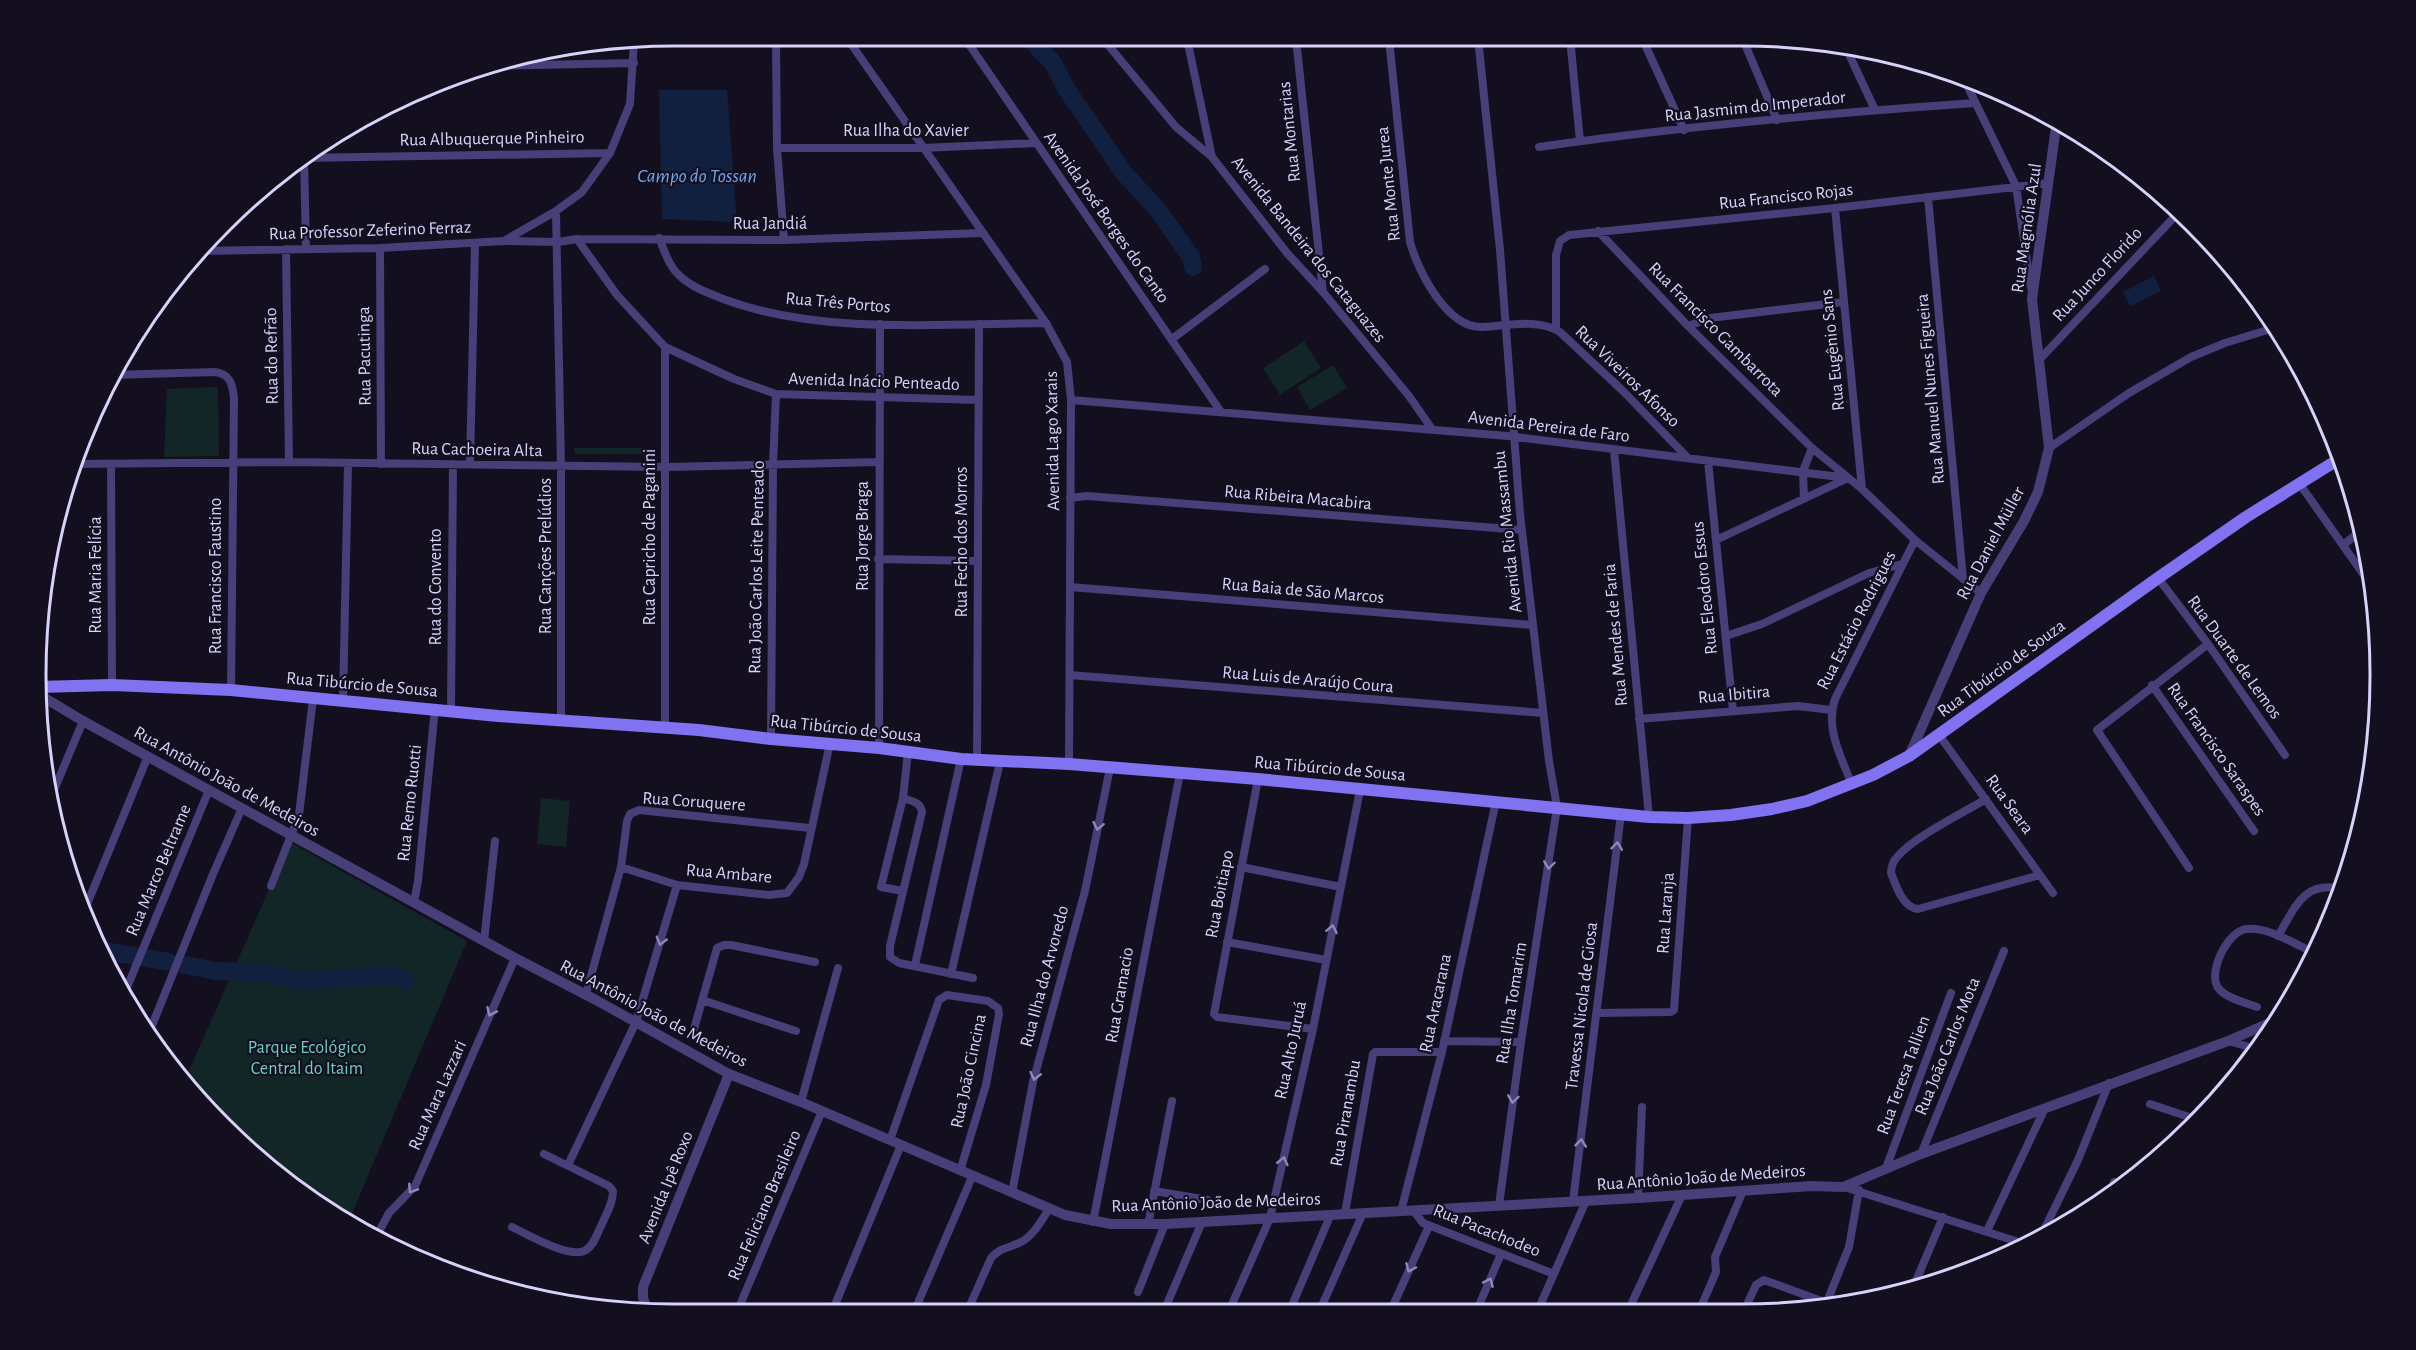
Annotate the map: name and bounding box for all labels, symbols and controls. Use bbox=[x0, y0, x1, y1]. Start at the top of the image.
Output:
street label: Rua Montarias bbox=[1276, 81, 1304, 183]
street label: Rua Jasmim do Imperador bbox=[1664, 89, 1847, 125]
street label: Rua Ilha do Xavier bbox=[843, 122, 969, 140]
street label: Rua Monte Jurea bbox=[1374, 126, 1404, 242]
street label: Rua Albuquerque Pinheiro bbox=[399, 128, 585, 150]
street label: Avenida José Borges do Canto bbox=[1040, 129, 1172, 307]
street label: Avenida Bandeira dos Cataguazes bbox=[1228, 153, 1389, 346]
street label: Rua Magnólia Azul bbox=[2009, 162, 2045, 294]
water label: Campo do Tossan bbox=[637, 166, 757, 186]
street label: Rua Francisco Rojas bbox=[1718, 181, 1854, 213]
street label: Rua Jandiá bbox=[733, 215, 807, 233]
street label: Rua Professor Zeferino Ferraz bbox=[269, 218, 471, 244]
street label: Rua Junco Florido bbox=[2050, 224, 2146, 325]
street label: Rua Francisco Gambarrota bbox=[1645, 259, 1786, 400]
street label: Rua Eugênio Sans bbox=[1818, 288, 1848, 412]
street label: Rua Três Portos bbox=[785, 289, 891, 317]
street label: Rua Manuel Nunes Figueira bbox=[1914, 293, 1948, 485]
street label: Rua Pacutinga bbox=[355, 306, 375, 406]
street label: Rua do Refrão bbox=[262, 307, 282, 405]
street label: Rua Viveiros Afonso bbox=[1571, 322, 1683, 431]
street label: Avenida Inácio Penteado bbox=[788, 370, 960, 394]
street label: Avenida Lago Xarais bbox=[1043, 371, 1063, 511]
street label: Avenida Pereira de Faro bbox=[1467, 408, 1631, 446]
street label: Rua Cachoeira Alta bbox=[411, 440, 543, 460]
street label: Rua Capricho de Paganini bbox=[641, 449, 659, 625]
street label: Avenida Rio Massambu bbox=[1491, 450, 1525, 614]
street label: Rua João Carlos Leite Penteado bbox=[746, 460, 768, 674]
street label: Rua Fecho dos Morros bbox=[953, 466, 971, 618]
street label: Rua Canções Prelúdios bbox=[537, 478, 555, 634]
street label: Rua Jorge Braga bbox=[854, 481, 872, 591]
street label: Rua Ribeira Macabira bbox=[1223, 483, 1373, 513]
street label: Rua Daniel Müller bbox=[1954, 484, 2028, 603]
street label: Rua Francisco Faustino bbox=[207, 498, 225, 654]
street label: Rua Maria Felícia bbox=[87, 516, 105, 634]
street label: Rua Eleodoro Essus bbox=[1689, 520, 1721, 655]
street label: Rua do Convento bbox=[427, 528, 445, 646]
street label: Rua Estácio Rodrigues bbox=[1814, 548, 1900, 693]
street label: Rua Mendes de Faria bbox=[1601, 563, 1631, 707]
street label: Rua Baia de São Marcos bbox=[1221, 575, 1385, 607]
street label: Rua Duarte de Lemos bbox=[2184, 593, 2285, 723]
street label: Rua Tibúrcio de Souza bbox=[1934, 617, 2069, 721]
street label: Rua Luis de Araújo Coura bbox=[1221, 664, 1394, 696]
street label: Rua Tibúrcio de Sousa bbox=[285, 669, 438, 701]
street label: Rua Francisco Saraspes bbox=[2163, 680, 2269, 819]
street label: Rua Ibitira bbox=[1697, 683, 1771, 707]
street label: Rua Tibúrcio de Sousa bbox=[769, 712, 922, 746]
street label: Rua Antônio João de Medeiros bbox=[131, 723, 322, 840]
street label: Rua Remo Ruotti bbox=[395, 744, 425, 862]
street label: Rua Tibúrcio de Sousa bbox=[1253, 753, 1406, 785]
street label: Rua Seara bbox=[1982, 772, 2037, 838]
street label: Rua Coruquere bbox=[642, 789, 746, 815]
street label: Rua Marco Beltrame bbox=[123, 802, 195, 939]
one-way arrow bbox=[1092, 820, 1105, 830]
one-way arrow bbox=[1610, 841, 1623, 850]
street label: Rua Boitiapo bbox=[1203, 849, 1237, 940]
one-way arrow bbox=[1543, 860, 1555, 870]
street label: Rua Ambare bbox=[685, 861, 773, 887]
street label: Rua Laranja bbox=[1654, 872, 1678, 955]
street label: Rua Ilha do Arvoredo bbox=[1017, 903, 1073, 1049]
street label: Travessa Nicola de Giosa bbox=[1563, 921, 1601, 1091]
one-way arrow bbox=[1325, 924, 1338, 934]
one-way arrow bbox=[656, 935, 668, 946]
street label: Rua Ilha Tomarim bbox=[1493, 941, 1531, 1065]
street label: Rua Gramacio bbox=[1103, 946, 1137, 1045]
street label: Rua Aracarana bbox=[1417, 952, 1455, 1054]
street label: Rua Antônio João de Medeiros bbox=[557, 957, 750, 1071]
street label: Rua João Carlos Mota bbox=[1912, 975, 1984, 1118]
street label: Rua Alto Juruá bbox=[1272, 999, 1310, 1101]
one-way arrow bbox=[486, 1005, 498, 1016]
street label: Rua João Cincina bbox=[948, 1013, 990, 1130]
street label: Rua Teresa Tallien bbox=[1874, 1014, 1934, 1137]
street label: Rua Mara Lazzari bbox=[406, 1038, 470, 1153]
park label: Parque Ecológico Central do Itaim bbox=[248, 1039, 366, 1078]
street label: Rua Piranambu bbox=[1328, 1059, 1364, 1168]
one-way arrow bbox=[1029, 1071, 1042, 1081]
one-way arrow bbox=[1508, 1095, 1520, 1104]
street label: Avenida Ipê Roxo bbox=[635, 1128, 697, 1246]
street label: Rua Feliciano Brasileiro bbox=[725, 1128, 805, 1283]
one-way arrow bbox=[1574, 1139, 1587, 1148]
one-way arrow bbox=[1275, 1156, 1288, 1166]
street label: Rua Antônio João de Medeiros bbox=[1596, 1162, 1806, 1194]
one-way arrow bbox=[408, 1183, 419, 1194]
street label: Rua Antônio João de Medeiros bbox=[1111, 1190, 1321, 1216]
street label: Rua Pacachodeo bbox=[1430, 1201, 1543, 1261]
one-way arrow bbox=[1406, 1261, 1418, 1272]
one-way arrow bbox=[1482, 1277, 1494, 1288]

